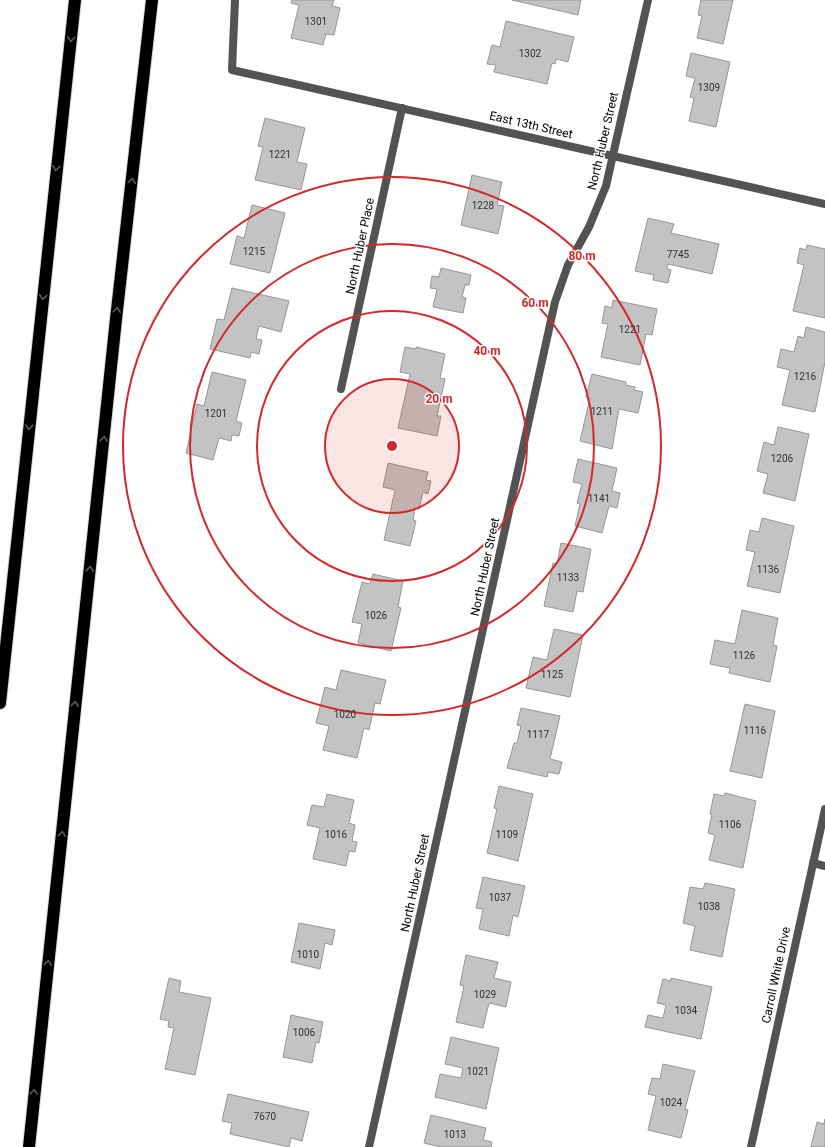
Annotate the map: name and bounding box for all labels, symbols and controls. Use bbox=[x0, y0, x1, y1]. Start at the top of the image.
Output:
house number: 1301 bbox=[305, 16, 327, 27]
one-way arrow bbox=[66, 36, 75, 42]
house number: 1302 bbox=[519, 48, 542, 59]
house number: 1309 bbox=[698, 82, 720, 93]
street label: North Huber Street bbox=[585, 91, 621, 191]
street label: East 13th Street bbox=[488, 109, 574, 141]
house number: 1221 bbox=[269, 149, 291, 160]
one-way arrow bbox=[52, 165, 61, 171]
one-way arrow bbox=[127, 178, 136, 184]
street label: North Huber Place bbox=[343, 196, 377, 296]
house number: 1228 bbox=[472, 200, 495, 211]
house number: 1215 bbox=[243, 246, 266, 257]
text: 80 m bbox=[568, 249, 596, 263]
house number: 7745 bbox=[667, 249, 690, 260]
one-way arrow bbox=[38, 294, 47, 300]
text: 60 m bbox=[521, 296, 549, 310]
one-way arrow bbox=[113, 307, 122, 313]
house number: 1221 bbox=[619, 324, 641, 335]
text: 40 m bbox=[473, 344, 501, 358]
house number: 1216 bbox=[794, 371, 817, 382]
text: 20 m bbox=[425, 392, 453, 406]
house number: 1211 bbox=[591, 406, 613, 417]
house number: 1201 bbox=[205, 408, 227, 419]
one-way arrow bbox=[25, 424, 34, 430]
one-way arrow bbox=[99, 436, 108, 442]
centre of rings bbox=[385, 439, 399, 453]
house number: 1206 bbox=[771, 453, 794, 464]
house number: 1141 bbox=[588, 493, 610, 504]
street label: North Huber Street bbox=[468, 516, 502, 617]
house number: 1136 bbox=[757, 564, 780, 575]
one-way arrow bbox=[85, 566, 94, 572]
house number: 1133 bbox=[557, 572, 579, 583]
house number: 1026 bbox=[365, 610, 388, 621]
house number: 1126 bbox=[733, 650, 756, 661]
house number: 1125 bbox=[541, 669, 564, 680]
one-way arrow bbox=[70, 701, 79, 708]
house number: 1020 bbox=[334, 709, 357, 720]
house number: 1116 bbox=[744, 725, 767, 736]
house number: 1117 bbox=[527, 729, 550, 740]
house number: 1106 bbox=[719, 819, 742, 830]
house number: 1016 bbox=[325, 829, 348, 840]
house number: 1109 bbox=[496, 829, 518, 840]
one-way arrow bbox=[57, 831, 66, 837]
street label: North Huber Street bbox=[398, 832, 432, 933]
house number: 1037 bbox=[489, 892, 512, 903]
house number: 1038 bbox=[698, 901, 721, 912]
street label: Carroll White Drive bbox=[759, 925, 793, 1025]
house number: 1010 bbox=[297, 949, 320, 960]
one-way arrow bbox=[43, 960, 52, 966]
house number: 1029 bbox=[474, 989, 496, 1000]
house number: 1034 bbox=[675, 1005, 698, 1016]
house number: 1006 bbox=[293, 1027, 316, 1038]
house number: 1021 bbox=[467, 1066, 489, 1077]
one-way arrow bbox=[30, 1089, 39, 1095]
house number: 1024 bbox=[660, 1097, 683, 1108]
house number: 7670 bbox=[254, 1111, 277, 1122]
house number: 1013 bbox=[444, 1129, 466, 1140]

